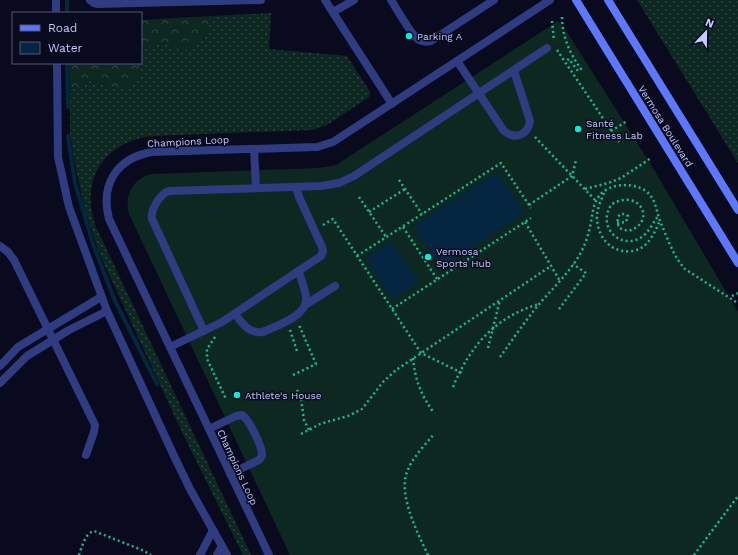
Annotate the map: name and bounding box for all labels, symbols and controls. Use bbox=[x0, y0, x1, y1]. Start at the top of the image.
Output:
legend bbox=[12, 12, 142, 64]
north arrow bbox=[686, 12, 726, 52]
text: N bbox=[703, 16, 716, 31]
text: Road bbox=[48, 21, 77, 35]
marker: Parking A bbox=[404, 31, 414, 41]
place label: Parking A bbox=[417, 31, 463, 42]
text: Water bbox=[48, 41, 83, 55]
street label: Vermosa Boulevard bbox=[636, 84, 695, 169]
place label: Santé Fitness Lab bbox=[586, 118, 643, 141]
marker: Santé Fitness Lab bbox=[573, 124, 583, 134]
street label: Champions Loop bbox=[147, 134, 229, 149]
place label: Vermosa Sports Hub bbox=[436, 246, 491, 269]
marker: Vermosa Sports Hub bbox=[423, 252, 433, 262]
marker: Athlete's House bbox=[232, 390, 242, 400]
place label: Athlete's House bbox=[245, 390, 322, 401]
street label: Champions Loop bbox=[215, 428, 260, 507]

